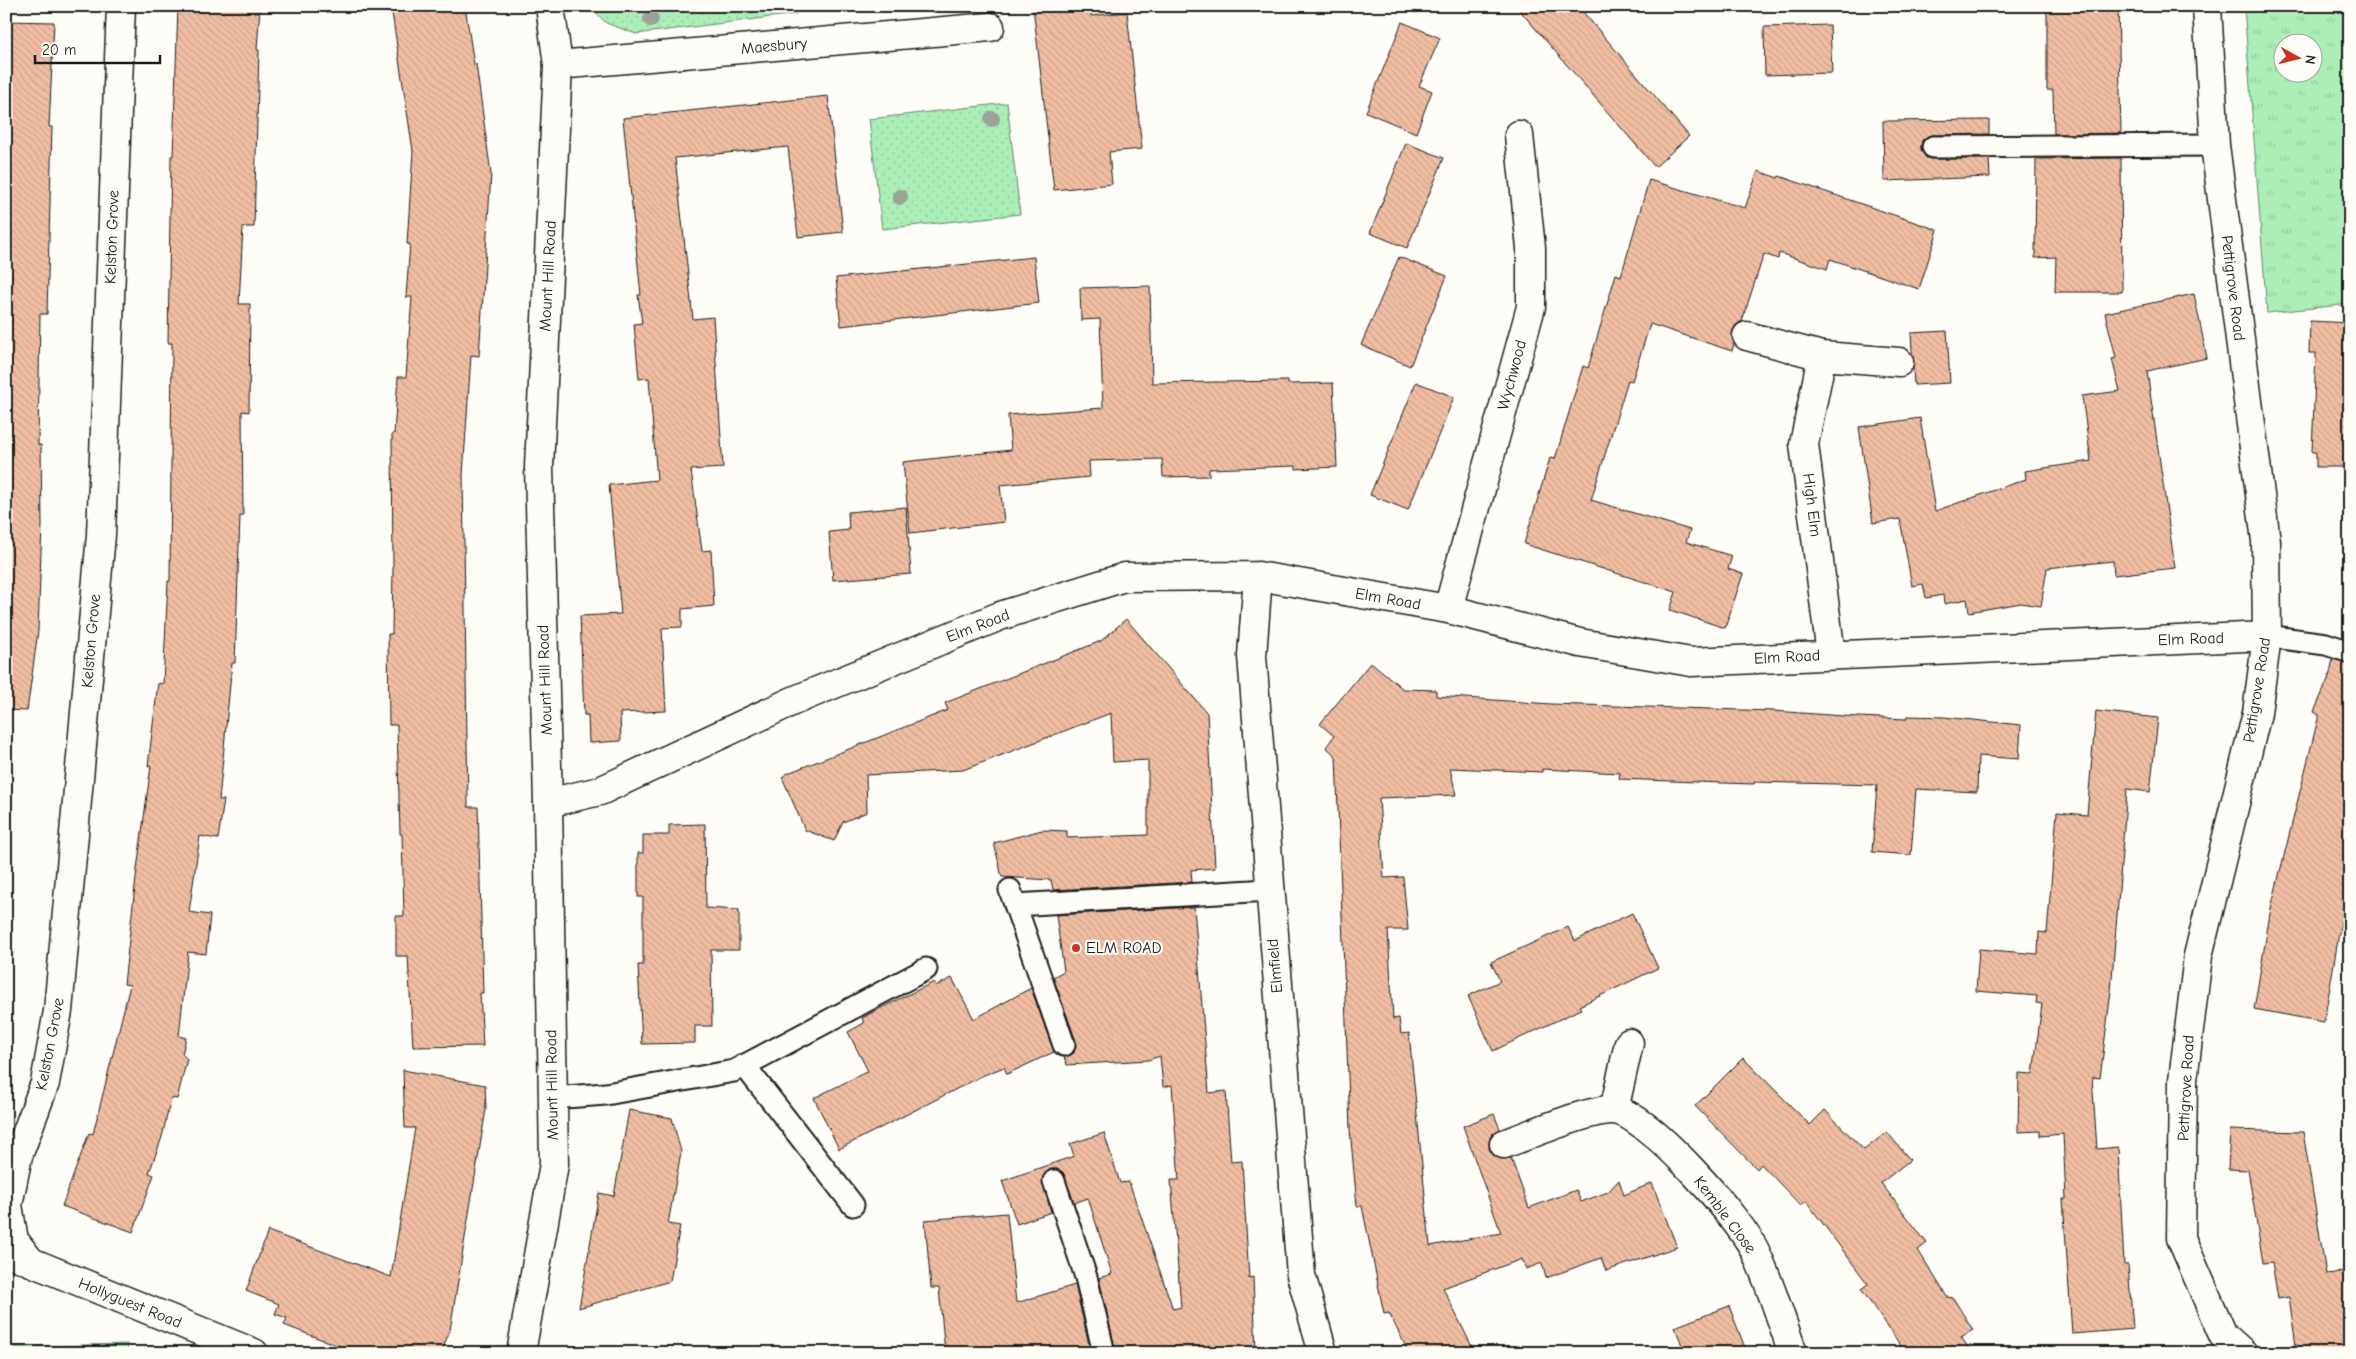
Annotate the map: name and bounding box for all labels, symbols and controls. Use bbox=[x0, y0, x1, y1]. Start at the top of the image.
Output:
scale bar bbox=[35, 32, 160, 64]
north arrow bbox=[2274, 32, 2324, 82]
street label: Maesbury bbox=[740, 34, 809, 58]
text: 20 m bbox=[42, 41, 76, 59]
text: N bbox=[2301, 54, 2319, 65]
street label: Kelston Grove bbox=[101, 190, 123, 284]
street label: Mount Hill Road bbox=[536, 220, 560, 332]
street label: Pettigrove Road bbox=[2218, 234, 2248, 342]
street label: Wychwood bbox=[1494, 338, 1530, 412]
street label: High Elm bbox=[1799, 472, 1825, 538]
street label: Elm Road bbox=[1354, 584, 1422, 614]
street label: Kelston Grove bbox=[78, 593, 104, 689]
street label: Elm Road bbox=[944, 606, 1012, 646]
street label: Mount Hill Road bbox=[534, 624, 556, 736]
street label: Elm Road bbox=[2158, 629, 2224, 649]
street label: Pettigrove Road bbox=[2240, 636, 2274, 744]
street label: Elm Road bbox=[1753, 646, 1821, 668]
street label: Elmfield bbox=[1264, 938, 1286, 994]
place label: ELM ROAD bbox=[1086, 939, 1162, 957]
marker: ELM ROAD bbox=[1070, 942, 1082, 954]
street label: Kelston Grove bbox=[32, 996, 68, 1092]
street label: Mount Hill Road bbox=[542, 1029, 562, 1141]
street label: Pettigrove Road bbox=[2174, 1034, 2198, 1142]
street label: Kemble Close bbox=[1690, 1173, 1760, 1257]
street label: Hollyguest Road bbox=[76, 1274, 184, 1332]

